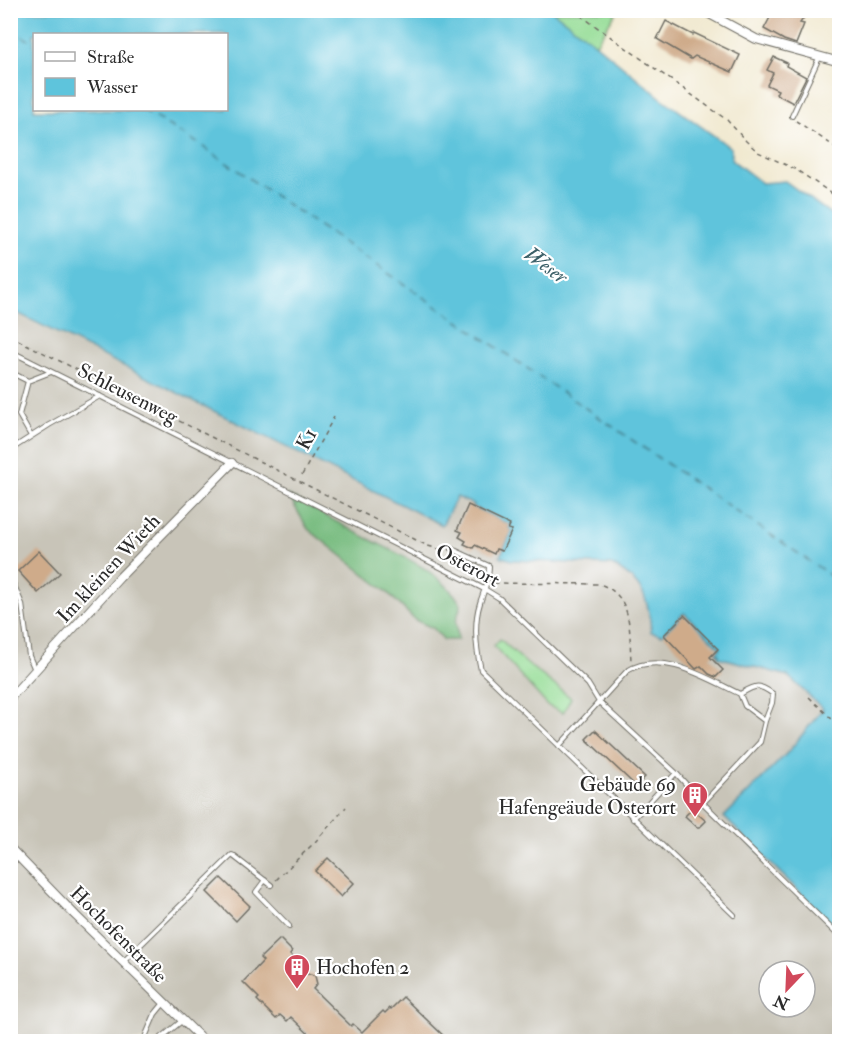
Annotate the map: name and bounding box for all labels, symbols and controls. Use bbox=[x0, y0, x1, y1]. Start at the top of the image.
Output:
legend bbox=[33, 33, 228, 111]
text: Straße bbox=[87, 46, 135, 69]
text: Wasser bbox=[86, 76, 138, 99]
water label: Weser bbox=[519, 241, 574, 291]
street label: Schleusenweg bbox=[73, 358, 183, 430]
street label: K1 bbox=[290, 424, 322, 454]
street label: Im kleinen Wieth bbox=[51, 508, 166, 628]
street label: Osterort bbox=[431, 538, 505, 593]
place label: Gebäude 69 Hafengeäude Osterort bbox=[498, 772, 677, 820]
building icon: Gebäude 69 Hafengeäude Osterort bbox=[680, 780, 710, 818]
street label: Hochofenstraße bbox=[65, 881, 172, 988]
building icon: Hochofen 2 bbox=[282, 952, 312, 990]
place label: Hochofen 2 bbox=[316, 955, 409, 980]
north arrow bbox=[757, 959, 817, 1019]
text: N bbox=[770, 990, 793, 1014]

